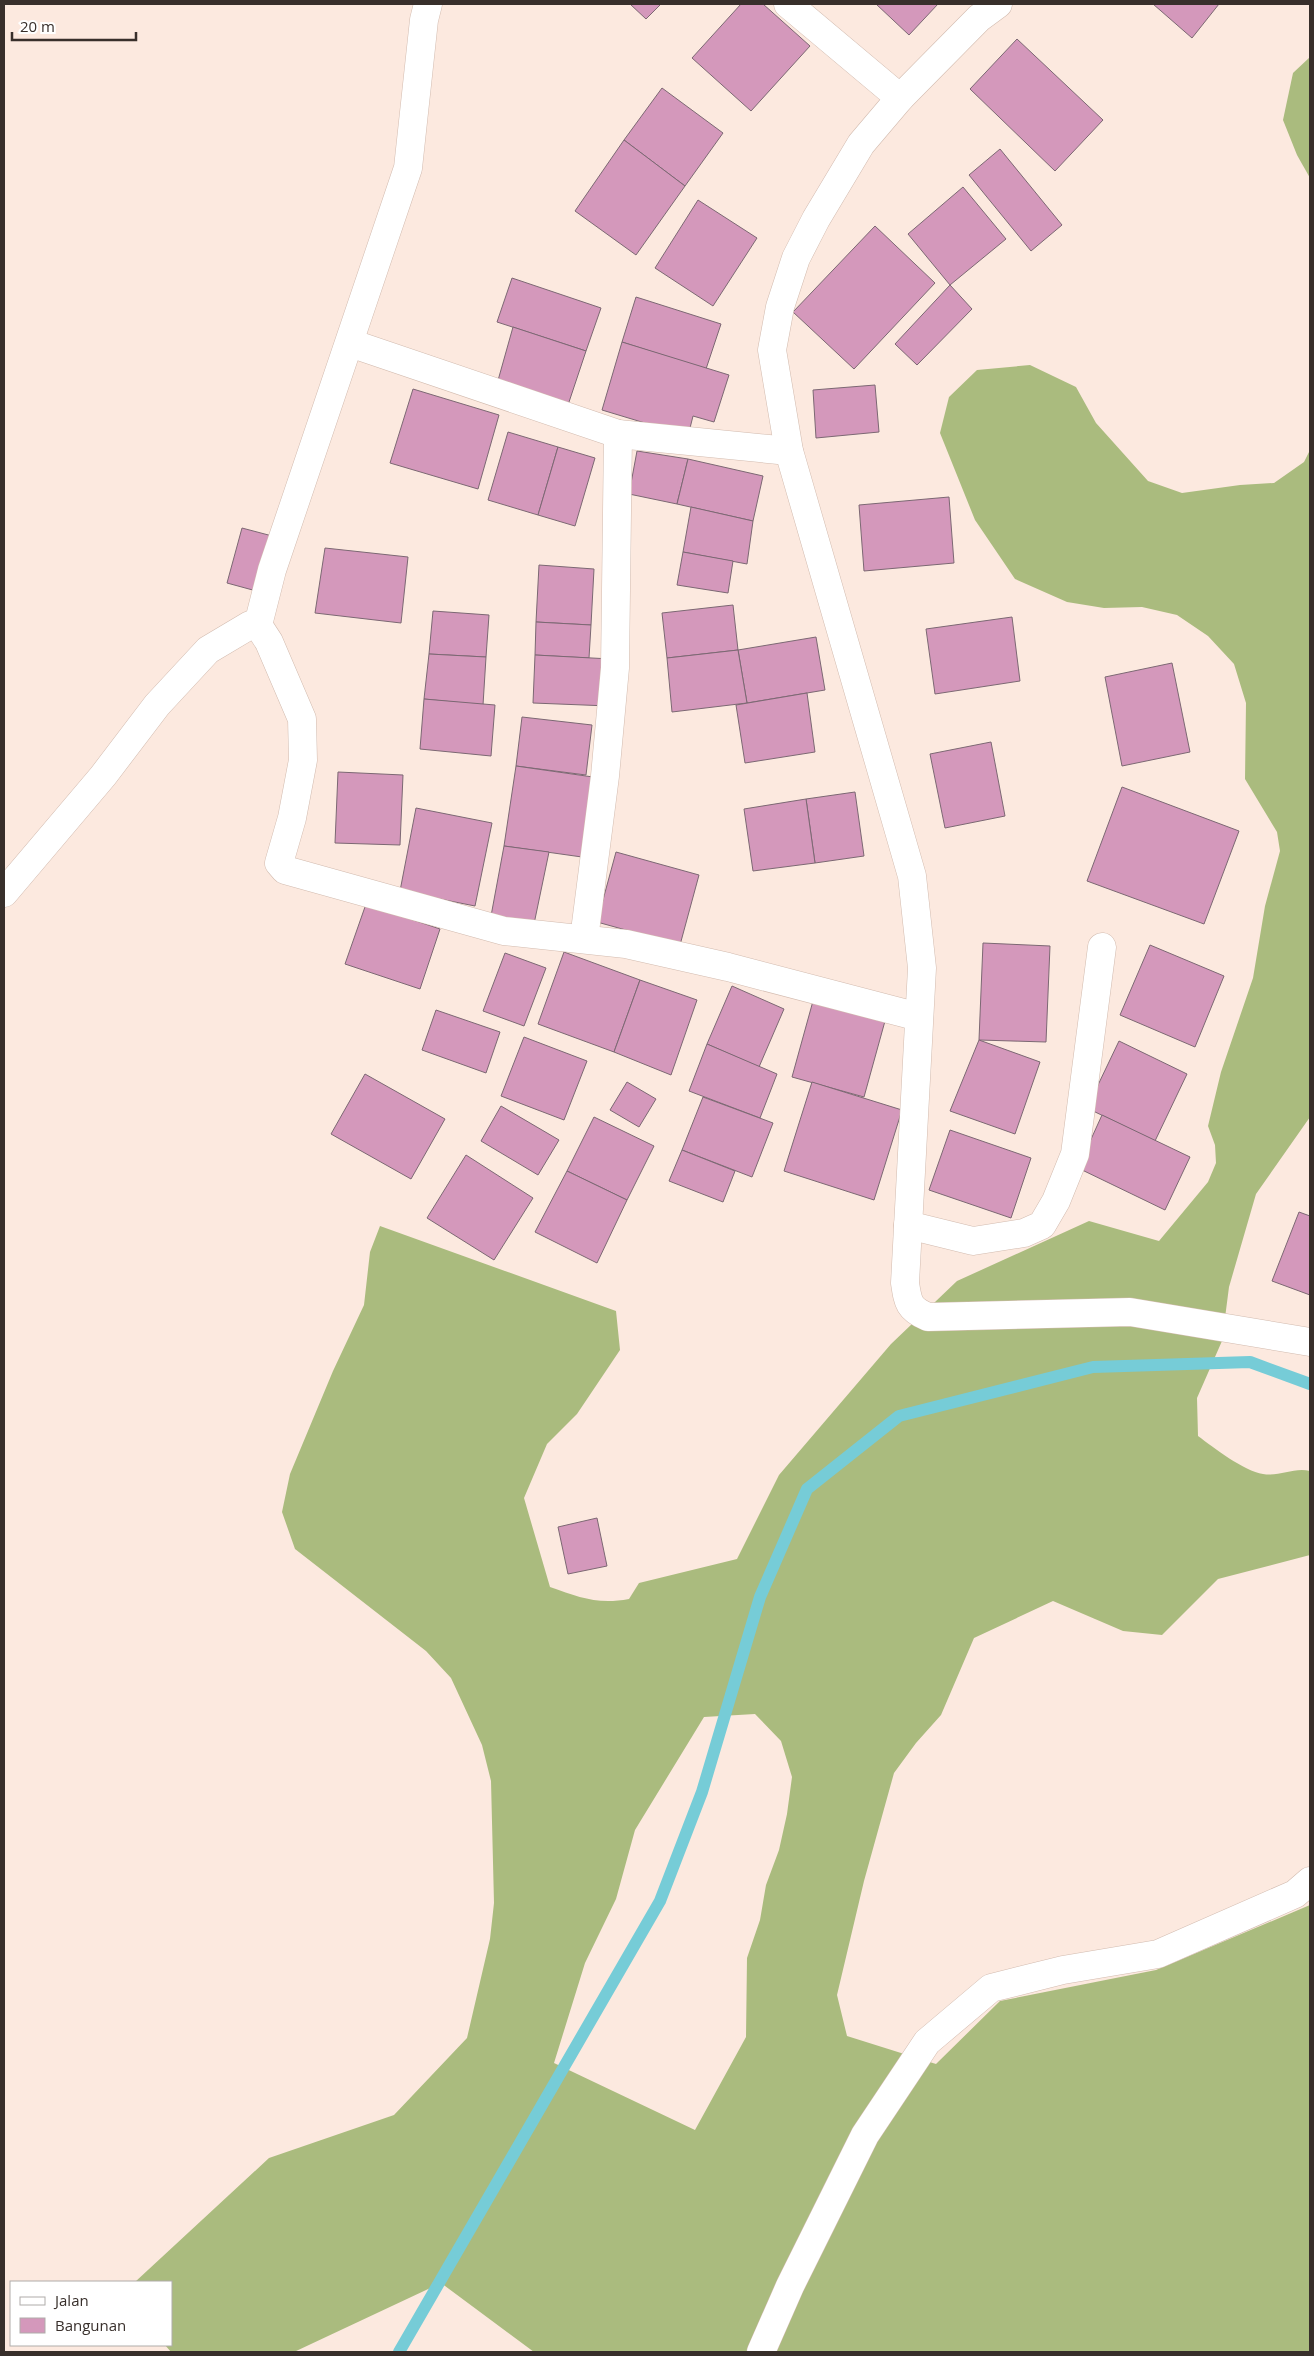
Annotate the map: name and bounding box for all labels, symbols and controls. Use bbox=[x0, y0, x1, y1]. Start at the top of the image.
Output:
scale bar bbox=[12, 10, 136, 42]
text: 20 m bbox=[20, 16, 55, 36]
legend bbox=[10, 2281, 172, 2346]
text: Jalan bbox=[53, 2290, 89, 2310]
text: Bangunan bbox=[55, 2315, 126, 2335]

